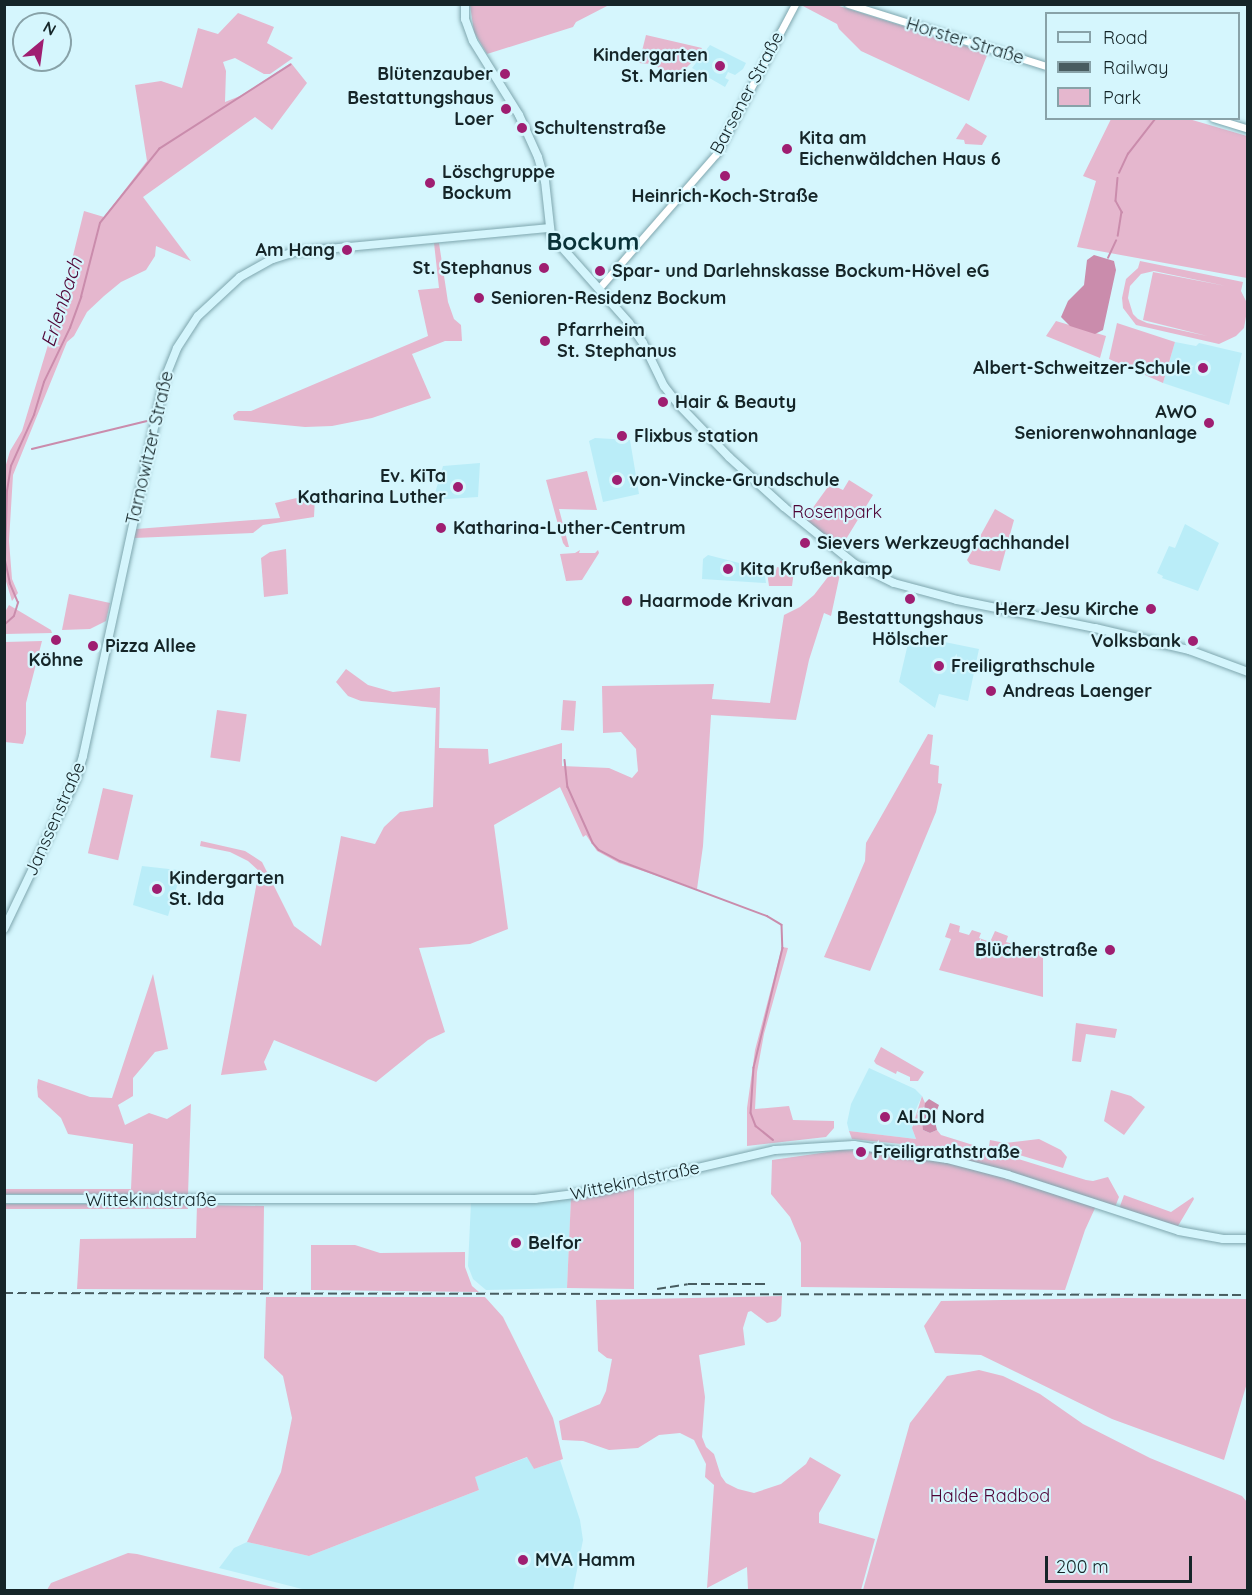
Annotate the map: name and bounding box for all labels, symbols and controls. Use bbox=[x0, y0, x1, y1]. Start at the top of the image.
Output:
north arrow bbox=[12, 12, 72, 72]
legend bbox=[1045, 12, 1240, 120]
street label: Horster Straße bbox=[903, 13, 1027, 69]
text: N bbox=[40, 16, 60, 40]
text: Road bbox=[1103, 26, 1148, 49]
street label: Barsener Straße bbox=[706, 28, 788, 158]
place label: Kindergarten St. Marien bbox=[593, 45, 708, 88]
text: Railway bbox=[1103, 56, 1169, 79]
marker: Kindergarten St. Marien bbox=[713, 59, 727, 73]
place label: Blütenzauber bbox=[377, 63, 493, 85]
marker: Blütenzauber bbox=[498, 67, 512, 81]
text: Park bbox=[1103, 86, 1141, 109]
place label: Bestattungshaus Loer bbox=[347, 88, 494, 130]
marker: Bestattungshaus Loer bbox=[499, 102, 513, 116]
place label: Schultenstraße bbox=[534, 117, 666, 139]
marker: Schultenstraße bbox=[515, 121, 529, 135]
place label: Kita am Eichenwäldchen Haus 6 bbox=[799, 128, 1001, 170]
marker: Kita am Eichenwäldchen Haus 6 bbox=[780, 142, 794, 156]
place label: Löschgruppe Bockum bbox=[442, 162, 555, 204]
marker: Heinrich-Koch-Straße bbox=[718, 169, 732, 183]
marker: Löschgruppe Bockum bbox=[423, 176, 437, 190]
place label: Heinrich-Koch-Straße bbox=[632, 185, 818, 207]
district label: Bockum bbox=[547, 228, 639, 256]
place label: Am Hang bbox=[255, 239, 335, 261]
marker: Am Hang bbox=[340, 243, 354, 257]
water label: Erlenbach bbox=[35, 254, 87, 350]
place label: St. Stephanus bbox=[413, 257, 532, 279]
place label: Spar- und Darlehnskasse Bockum-Hövel eG bbox=[612, 260, 989, 282]
marker: St. Stephanus bbox=[537, 261, 551, 275]
marker: Spar- und Darlehnskasse Bockum-Hövel eG bbox=[593, 264, 607, 278]
place label: Senioren-Residenz Bockum bbox=[491, 287, 726, 309]
marker: Senioren-Residenz Bockum bbox=[472, 291, 486, 305]
place label: Pfarrheim St. Stephanus bbox=[557, 320, 676, 362]
marker: Pfarrheim St. Stephanus bbox=[538, 334, 552, 348]
place label: Albert-Schweitzer-Schule bbox=[973, 357, 1191, 379]
marker: Albert-Schweitzer-Schule bbox=[1196, 361, 1210, 375]
street label: Tarnowitzer Straße bbox=[122, 369, 178, 527]
place label: Hair & Beauty bbox=[675, 391, 796, 413]
marker: Hair & Beauty bbox=[656, 395, 670, 409]
place label: AWO Seniorenwohnanlage bbox=[1014, 402, 1197, 444]
marker: AWO Seniorenwohnanlage bbox=[1202, 416, 1216, 430]
place label: Flixbus station bbox=[634, 425, 758, 447]
marker: Flixbus station bbox=[615, 429, 629, 443]
place label: Ev. KiTa Katharina Luther bbox=[298, 466, 446, 508]
place label: von-Vincke-Grundschule bbox=[629, 469, 840, 491]
marker: von-Vincke-Grundschule bbox=[610, 473, 624, 487]
marker: Ev. KiTa Katharina Luther bbox=[451, 480, 465, 494]
park label: Rosenpark bbox=[792, 501, 882, 523]
place label: Katharina-Luther-Centrum bbox=[453, 517, 686, 539]
marker: Katharina-Luther-Centrum bbox=[434, 521, 448, 535]
place label: Sievers Werkzeugfachhandel bbox=[817, 532, 1070, 554]
marker: Sievers Werkzeugfachhandel bbox=[798, 536, 812, 550]
place label: Kita Krußenkamp bbox=[740, 558, 892, 580]
marker: Kita Krußenkamp bbox=[721, 562, 735, 576]
place label: Haarmode Krivan bbox=[639, 590, 793, 612]
marker: Bestattungshaus Hölscher bbox=[903, 592, 917, 606]
marker: Haarmode Krivan bbox=[620, 594, 634, 608]
place label: Herz Jesu Kirche bbox=[995, 598, 1139, 620]
marker: Herz Jesu Kirche bbox=[1144, 602, 1158, 616]
place label: Bestattungshaus Hölscher bbox=[837, 608, 983, 650]
place label: Volksbank bbox=[1091, 630, 1181, 652]
marker: Köhne bbox=[49, 633, 63, 647]
marker: Volksbank bbox=[1186, 634, 1200, 648]
place label: Pizza Allee bbox=[105, 635, 196, 657]
marker: Pizza Allee bbox=[86, 639, 100, 653]
place label: Köhne bbox=[29, 649, 83, 671]
place label: Freiligrathschule bbox=[951, 655, 1095, 677]
marker: Freiligrathschule bbox=[932, 659, 946, 673]
place label: Andreas Laenger bbox=[1003, 680, 1152, 702]
marker: Andreas Laenger bbox=[984, 684, 998, 698]
street label: Janssenstraße bbox=[20, 759, 90, 879]
place label: Kindergarten St. Ida bbox=[169, 868, 284, 910]
marker: Kindergarten St. Ida bbox=[150, 882, 164, 896]
place label: Blücherstraße bbox=[975, 939, 1098, 961]
marker: Blücherstraße bbox=[1103, 943, 1117, 957]
place label: ALDI Nord bbox=[897, 1106, 985, 1128]
marker: ALDI Nord bbox=[878, 1110, 892, 1124]
place label: Freiligrathstraße bbox=[873, 1141, 1020, 1163]
marker: Freiligrathstraße bbox=[854, 1145, 868, 1159]
street label: Wittekindstraße bbox=[568, 1157, 702, 1205]
street label: Wittekindstraße bbox=[85, 1189, 217, 1211]
place label: Belfor bbox=[528, 1232, 582, 1254]
marker: Belfor bbox=[509, 1236, 523, 1250]
park label: Halde Radbod bbox=[930, 1485, 1050, 1507]
scale bar bbox=[1048, 1544, 1195, 1582]
place label: MVA Hamm bbox=[535, 1549, 635, 1571]
marker: MVA Hamm bbox=[516, 1553, 530, 1567]
text: 200 m bbox=[1056, 1555, 1109, 1578]

